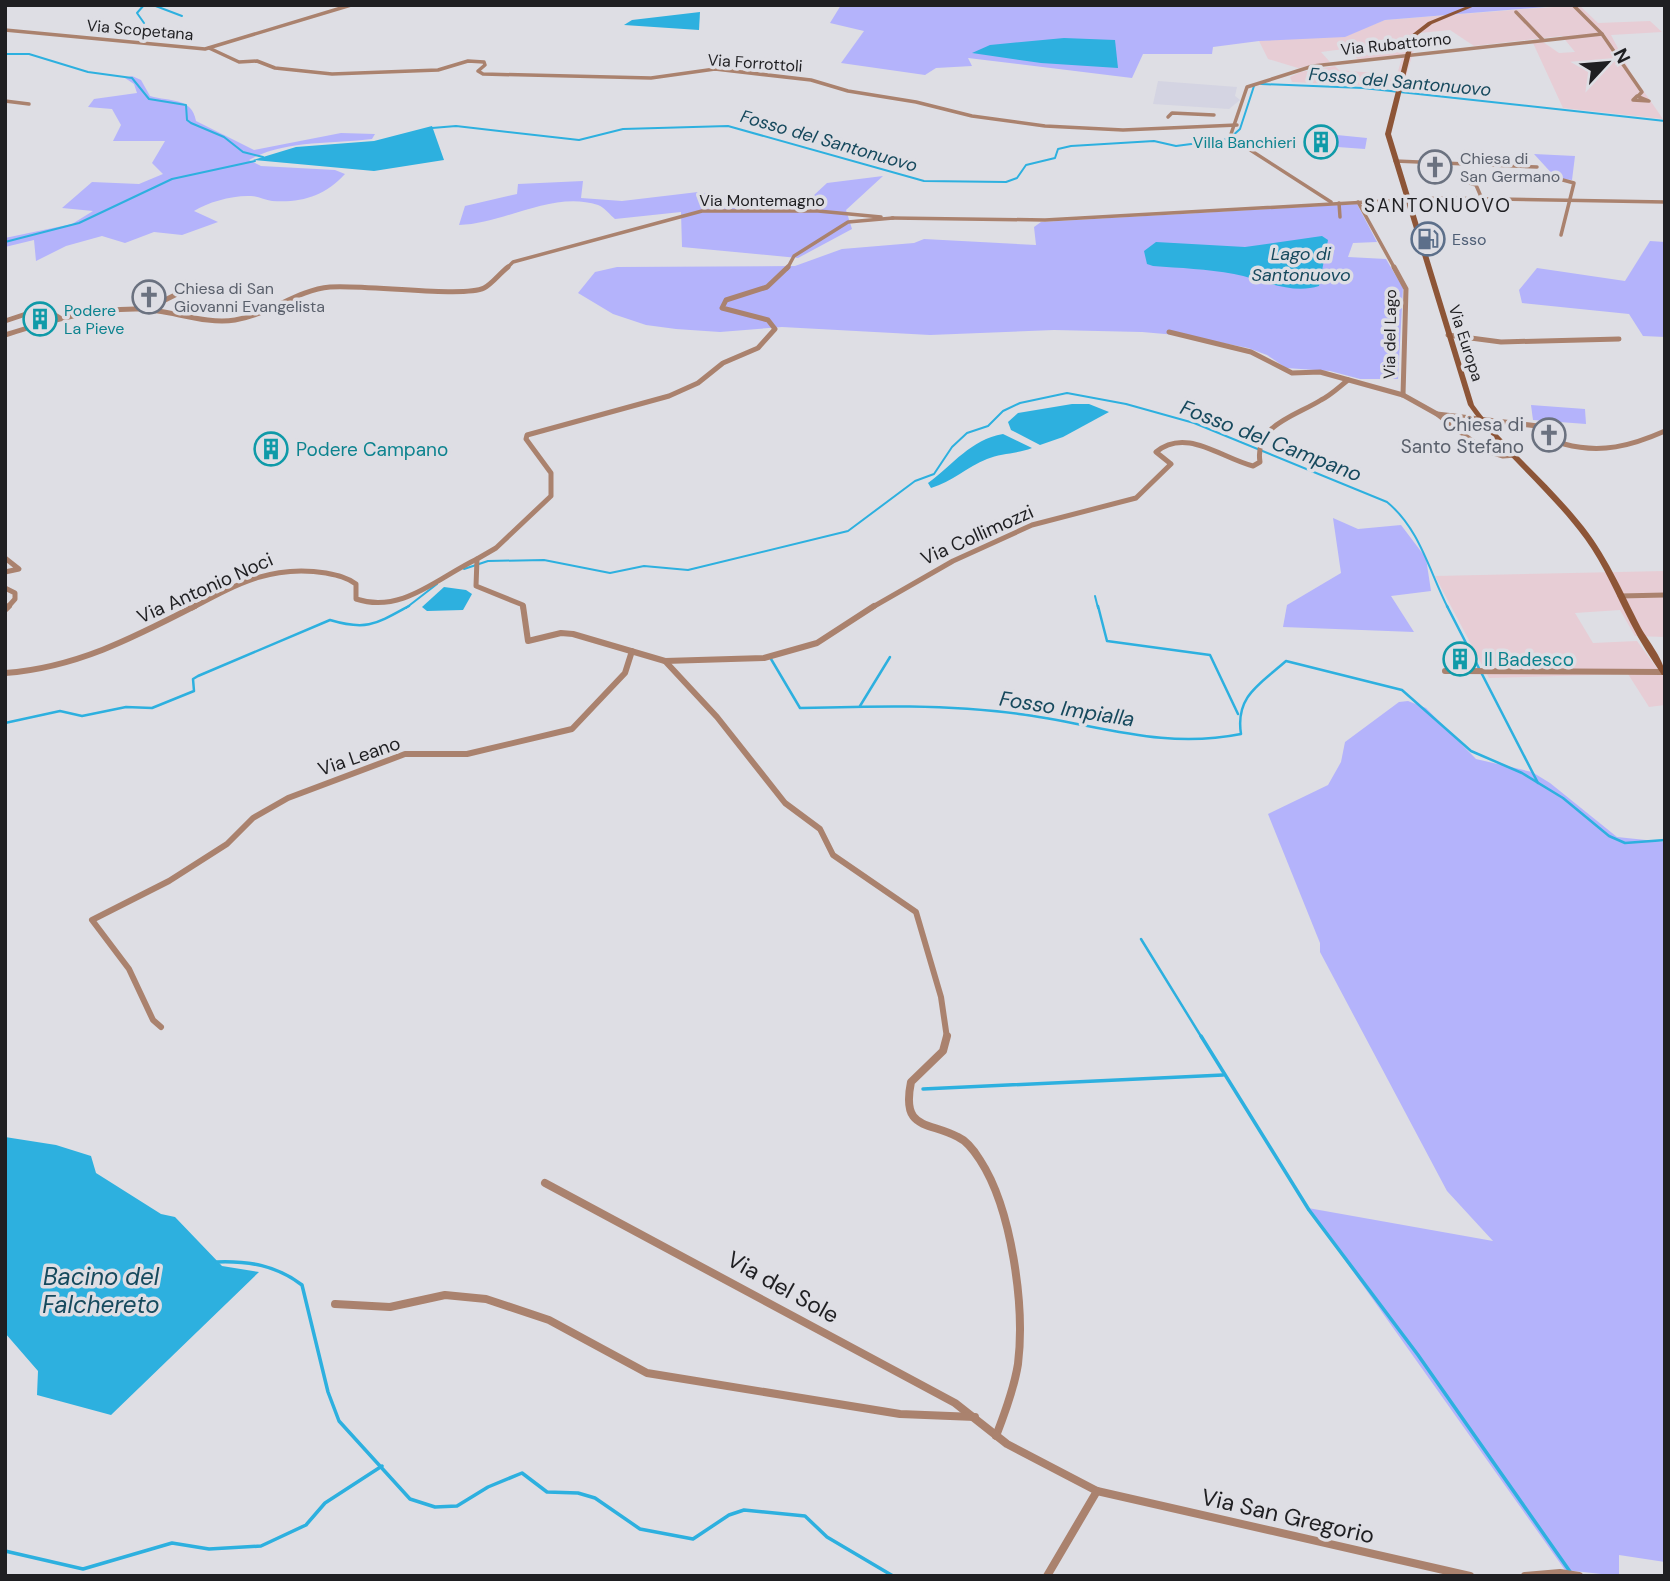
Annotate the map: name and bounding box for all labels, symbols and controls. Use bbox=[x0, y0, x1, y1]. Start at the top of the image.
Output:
street label: Via Scopetana bbox=[86, 15, 194, 45]
street label: Via Rubattorno bbox=[1340, 28, 1452, 60]
north arrow bbox=[1572, 28, 1642, 98]
text: N bbox=[1608, 44, 1636, 67]
street label: Via Forrottoli bbox=[707, 49, 803, 77]
water label: Fosso del Santonuovo bbox=[1308, 62, 1492, 102]
water label: Fosso del Santonuovo bbox=[738, 104, 920, 178]
building icon: Villa Banchieri bbox=[1302, 123, 1340, 161]
place label: Villa Banchieri bbox=[1193, 132, 1296, 153]
church icon: Chiesa di San Germano bbox=[1416, 148, 1454, 186]
place label: Chiesa di San Germano bbox=[1460, 148, 1560, 187]
street label: Via Montemagno bbox=[699, 190, 825, 211]
district label: SANTONUOVO bbox=[1364, 193, 1512, 218]
fuel station icon: Esso bbox=[1409, 220, 1447, 258]
place label: Esso bbox=[1452, 229, 1487, 250]
water label: Lago di Santonuovo bbox=[1251, 242, 1351, 287]
church icon: Chiesa di San Giovanni Evangelista bbox=[130, 278, 168, 316]
place label: Chiesa di San Giovanni Evangelista bbox=[174, 278, 325, 317]
street label: Via del Lago bbox=[1379, 289, 1401, 379]
building icon: Podere La Pieve bbox=[21, 300, 59, 338]
place label: Podere La Pieve bbox=[64, 300, 124, 339]
street label: Via Europa bbox=[1444, 302, 1488, 384]
water label: Fosso del Campano bbox=[1176, 393, 1366, 489]
place label: Chiesa di Santo Stefano bbox=[1401, 412, 1524, 459]
church icon: Chiesa di Santo Stefano bbox=[1530, 416, 1568, 454]
building icon: Podere Campano bbox=[252, 430, 290, 468]
place label: Podere Campano bbox=[296, 437, 448, 462]
street label: Via Collimozzi bbox=[917, 499, 1037, 571]
street label: Via Antonio Noci bbox=[133, 547, 277, 629]
building icon: Il Badesco bbox=[1441, 640, 1479, 678]
place label: Il Badesco bbox=[1484, 647, 1574, 672]
water label: Fosso Impialla bbox=[997, 685, 1137, 733]
street label: Via Leano bbox=[314, 730, 404, 782]
street label: Via del Sole bbox=[722, 1244, 844, 1330]
water label: Bacino del Falchereto bbox=[42, 1261, 160, 1320]
street label: Via San Gregorio bbox=[1198, 1481, 1378, 1551]

